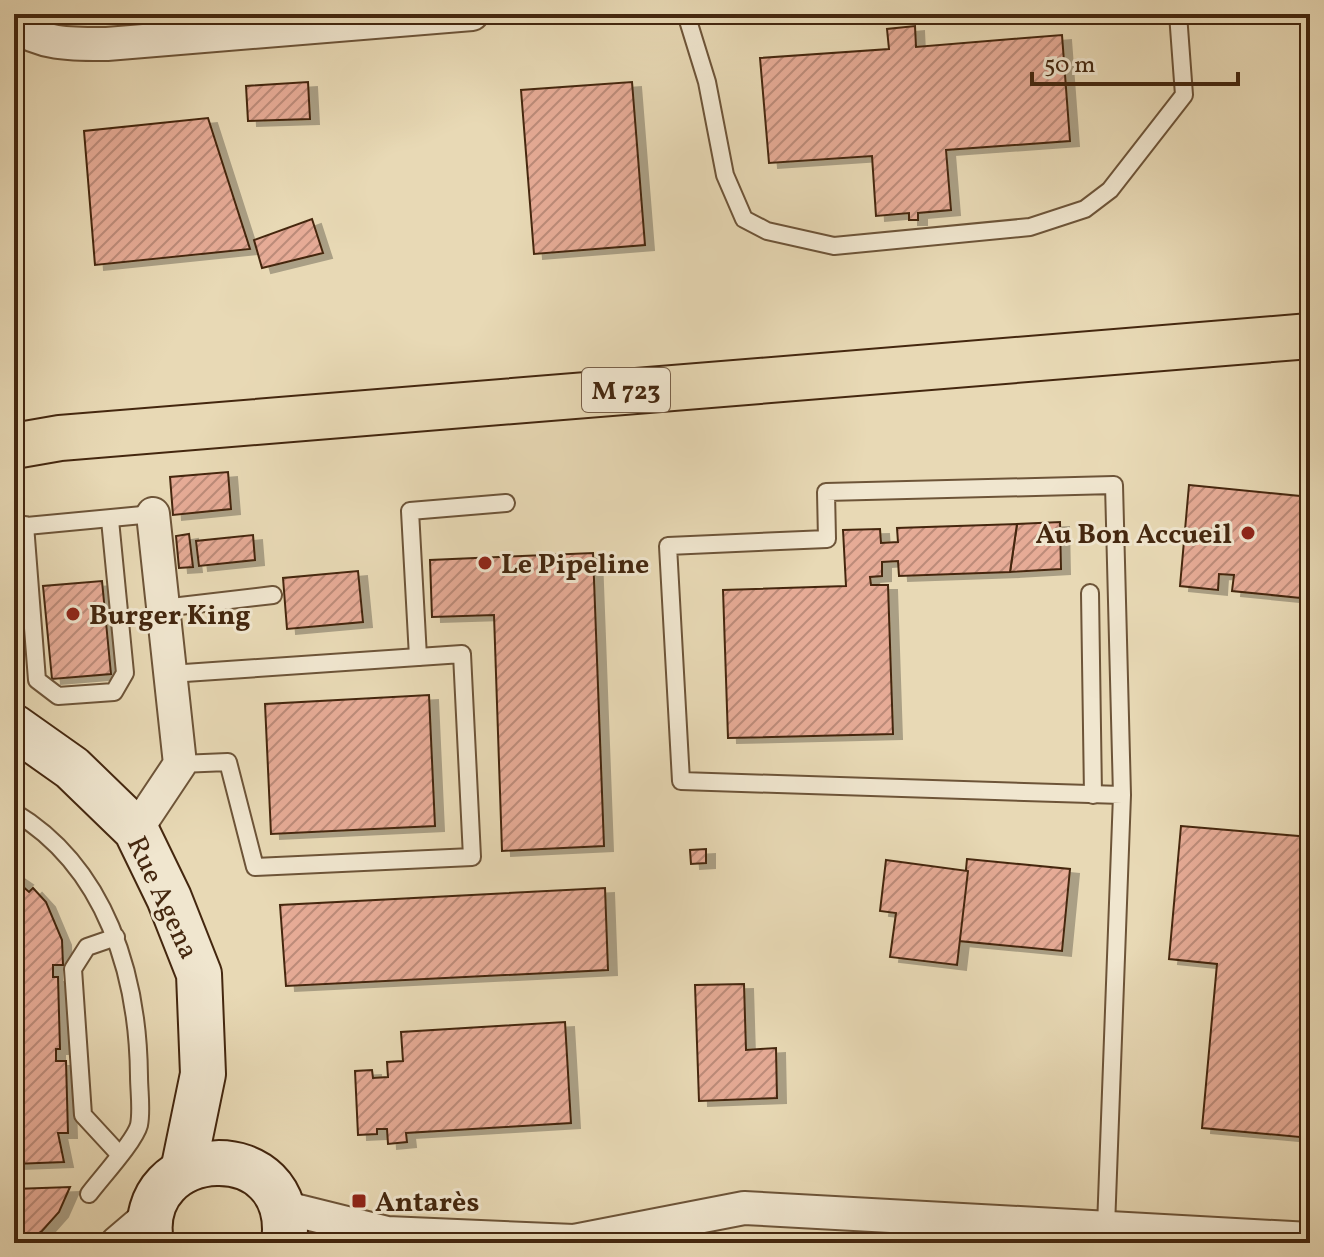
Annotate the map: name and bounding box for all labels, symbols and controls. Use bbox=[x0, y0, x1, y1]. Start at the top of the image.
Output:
scale bar bbox=[1032, 36, 1238, 86]
text: 50 m bbox=[1044, 49, 1096, 83]
road number: M 723 bbox=[582, 368, 670, 412]
place label: Au Bon Accueil bbox=[1035, 516, 1232, 555]
marker: Au Bon Accueil bbox=[1239, 524, 1257, 542]
place label: Le Pipeline bbox=[501, 546, 649, 585]
marker: Le Pipeline bbox=[476, 554, 494, 572]
place label: Burger King bbox=[89, 597, 251, 636]
marker: Burger King bbox=[64, 605, 82, 623]
street label: Rue Agena bbox=[116, 830, 207, 966]
place label: Antarès bbox=[375, 1184, 479, 1223]
marker: Antarès bbox=[350, 1192, 368, 1210]

